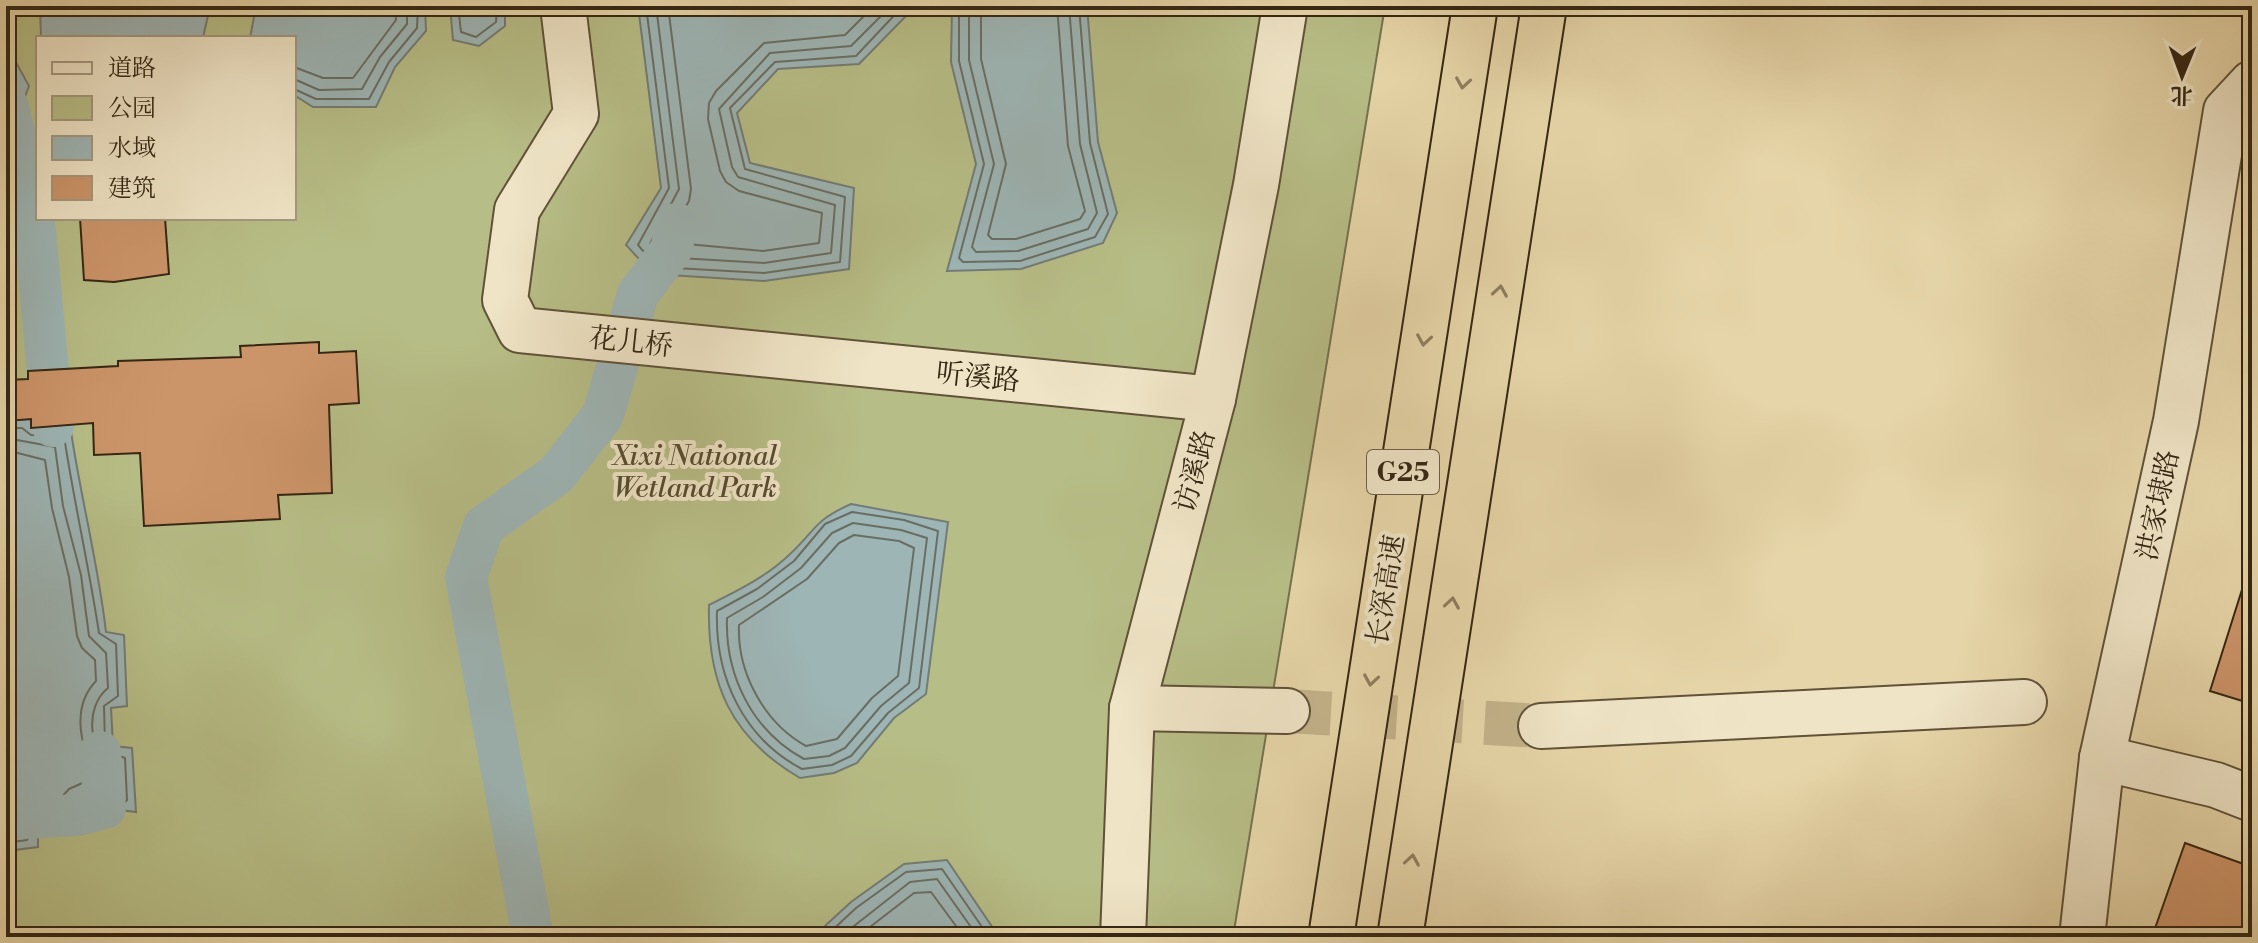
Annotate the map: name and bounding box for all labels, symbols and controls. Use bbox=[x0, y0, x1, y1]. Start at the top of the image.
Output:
legend bbox=[36, 36, 296, 220]
north arrow bbox=[2142, 36, 2222, 116]
text: 道路 bbox=[108, 54, 156, 84]
one-way arrow bbox=[1456, 76, 1473, 90]
text: 北 bbox=[2170, 81, 2193, 108]
text: 公园 bbox=[108, 94, 156, 124]
text: 水域 bbox=[108, 134, 156, 164]
text: 建筑 bbox=[108, 174, 156, 204]
one-way arrow bbox=[1491, 284, 1508, 298]
street label: 花儿桥 bbox=[587, 321, 674, 364]
one-way arrow bbox=[1416, 333, 1433, 347]
street label: 听溪路 bbox=[934, 356, 1021, 399]
street label: 访溪路 bbox=[1168, 426, 1223, 516]
park label: Xixi National Wetland Park bbox=[611, 439, 777, 506]
street label: 洪家埭路 bbox=[2130, 447, 2187, 564]
road number: G25 bbox=[1367, 450, 1439, 494]
street label: 长深高速 bbox=[1360, 532, 1413, 648]
one-way arrow bbox=[1443, 596, 1460, 610]
one-way arrow bbox=[1363, 673, 1380, 687]
one-way arrow bbox=[1403, 853, 1420, 867]

